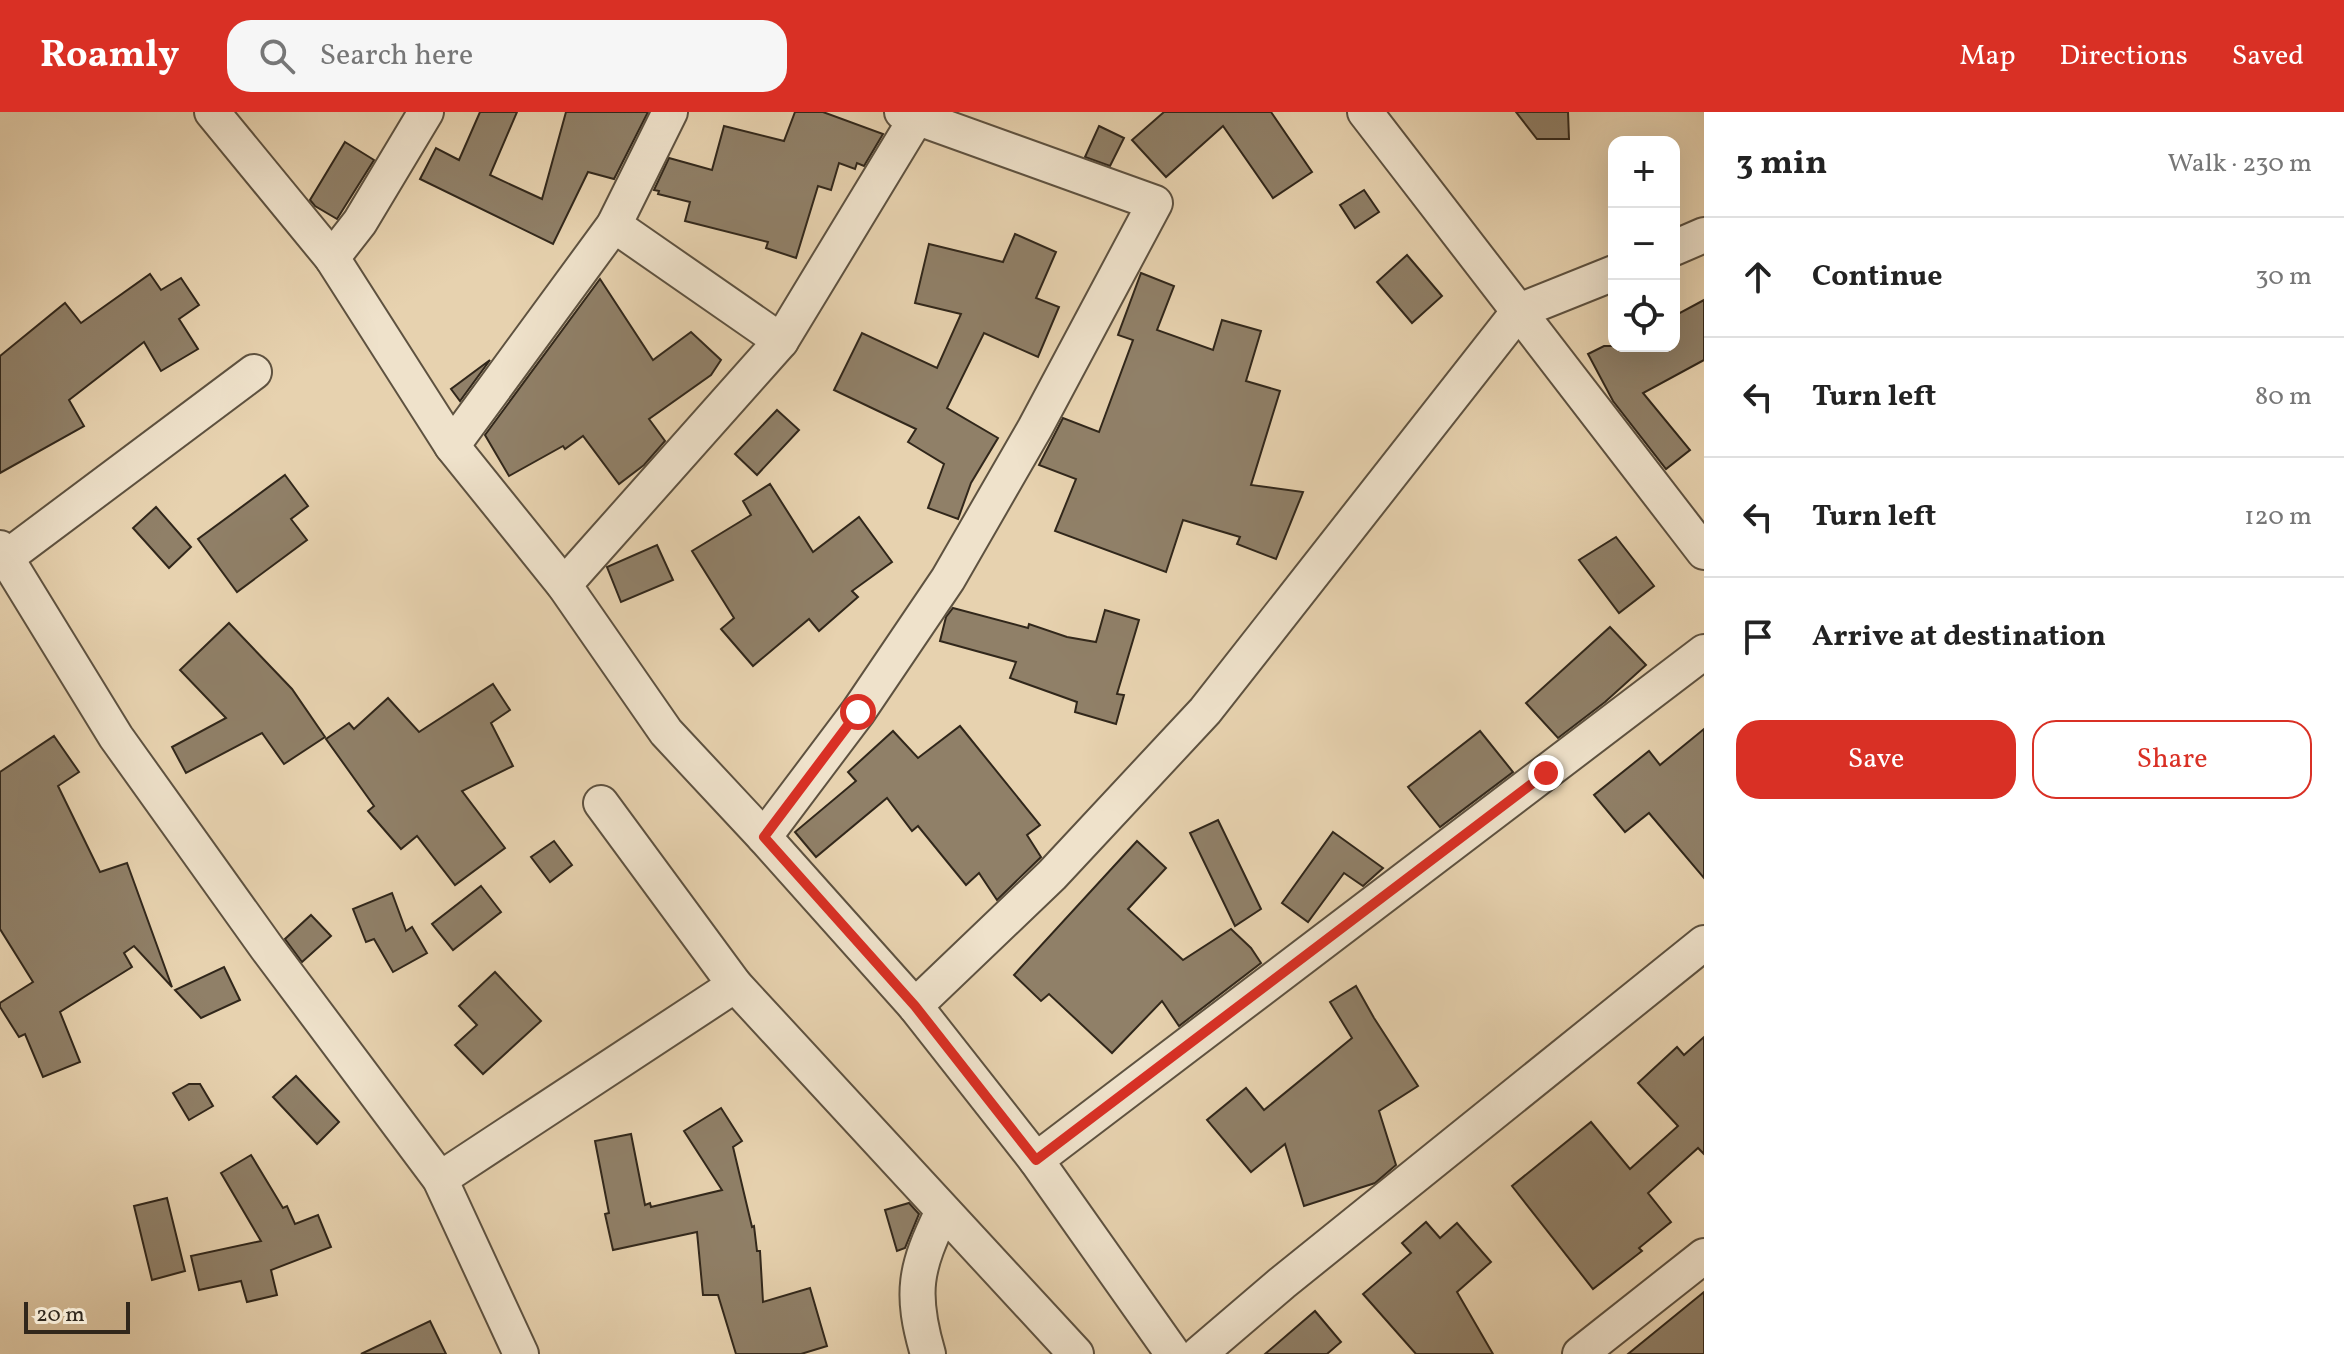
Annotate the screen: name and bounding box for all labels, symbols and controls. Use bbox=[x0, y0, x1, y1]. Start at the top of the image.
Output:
search box bbox=[227, 20, 787, 92]
text: Roamly bbox=[40, 30, 179, 83]
icon: search bbox=[255, 34, 299, 78]
text: Search here bbox=[319, 35, 473, 77]
text: Map bbox=[1960, 37, 2016, 76]
text: Directions bbox=[2060, 37, 2188, 76]
text: Saved bbox=[2232, 37, 2304, 76]
map controls bbox=[1608, 136, 1680, 352]
button: + bbox=[1608, 136, 1680, 208]
text: 3 min bbox=[1736, 141, 1827, 188]
text: Walk · 230 m bbox=[2168, 146, 2312, 182]
button: − bbox=[1608, 208, 1680, 280]
icon: ahead bbox=[1736, 255, 1780, 299]
text: Continue bbox=[1812, 256, 1943, 298]
text: 30 m bbox=[2255, 259, 2312, 295]
button: locate bbox=[1608, 280, 1680, 352]
icon: left bbox=[1736, 375, 1780, 419]
text: Turn left bbox=[1812, 376, 1936, 418]
text: 80 m bbox=[2255, 379, 2312, 415]
icon: left bbox=[1736, 495, 1780, 539]
text: Turn left bbox=[1812, 496, 1936, 538]
text: 120 m bbox=[2244, 499, 2312, 535]
icon: arrive bbox=[1736, 615, 1780, 659]
text: Arrive at destination bbox=[1812, 616, 2106, 658]
route start bbox=[840, 694, 876, 730]
button: Save bbox=[1736, 720, 2016, 799]
button: Share bbox=[2032, 720, 2312, 799]
route end bbox=[1528, 755, 1564, 791]
scale bar bbox=[24, 1298, 130, 1334]
text: 20 m bbox=[36, 1300, 85, 1331]

